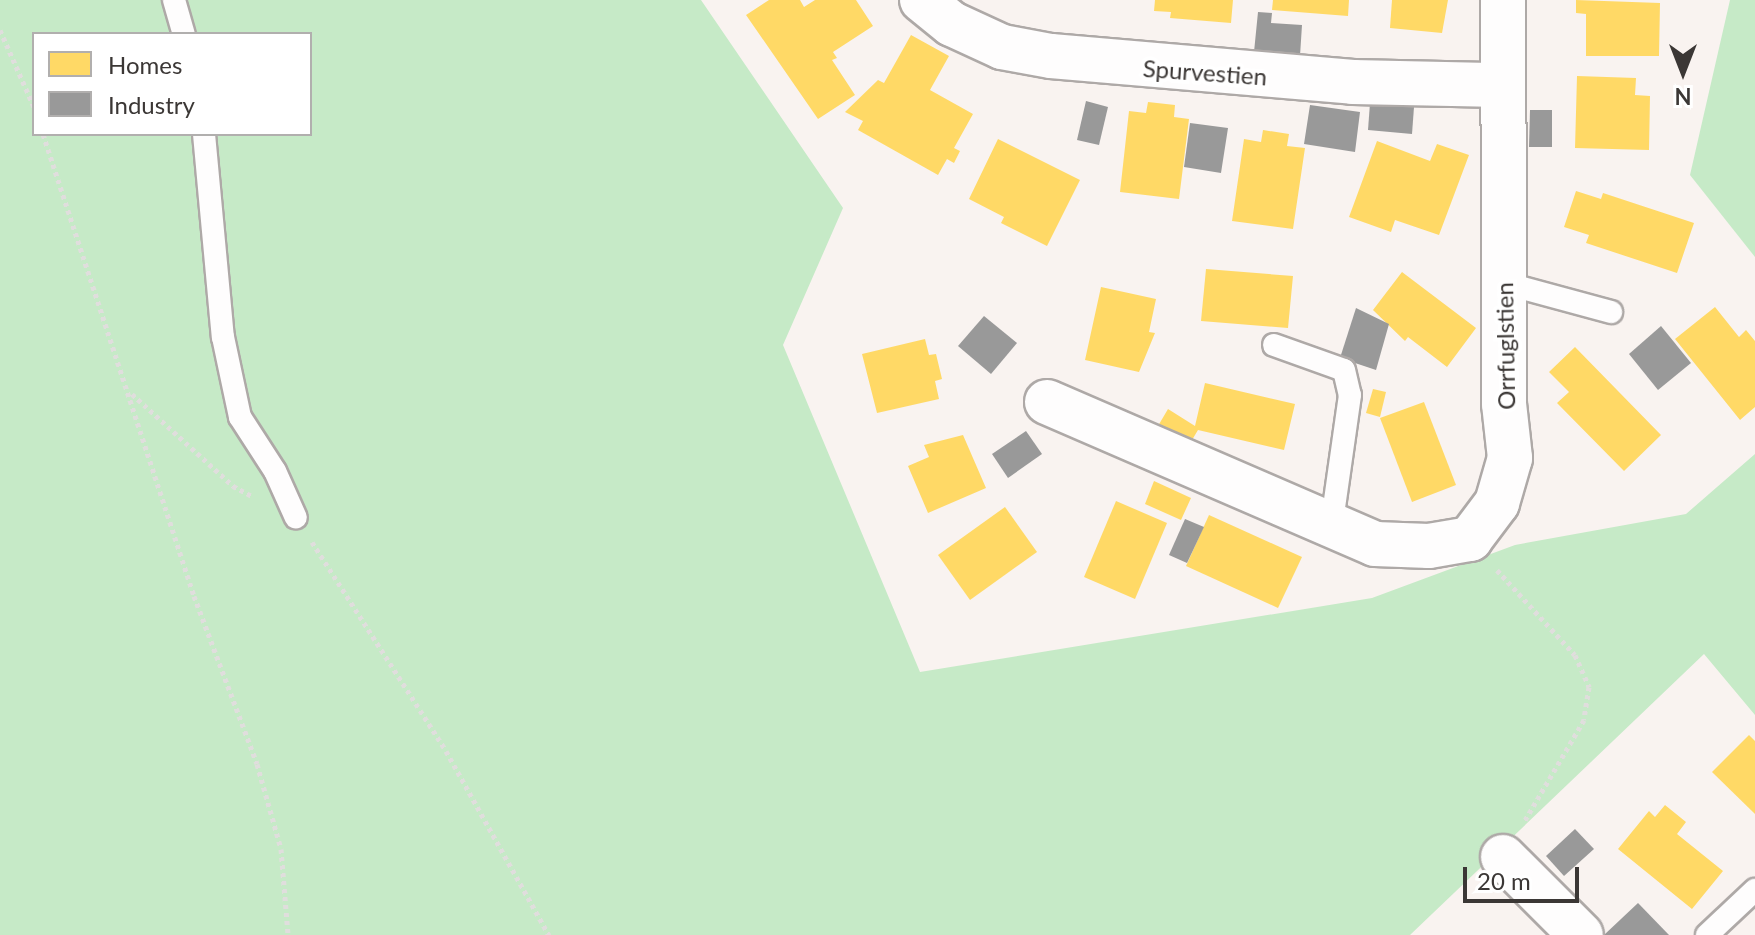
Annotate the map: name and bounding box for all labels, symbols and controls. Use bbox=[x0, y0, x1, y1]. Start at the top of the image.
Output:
legend bbox=[32, 32, 312, 136]
north arrow bbox=[1643, 32, 1723, 112]
text: Homes bbox=[108, 50, 182, 79]
street label: Spurvestien bbox=[1142, 53, 1268, 91]
text: N bbox=[1675, 83, 1691, 110]
text: Industry bbox=[108, 90, 195, 119]
street label: Orrfuglstien bbox=[1489, 282, 1521, 410]
scale bar bbox=[1467, 851, 1583, 901]
text: 20 m bbox=[1477, 866, 1531, 895]

